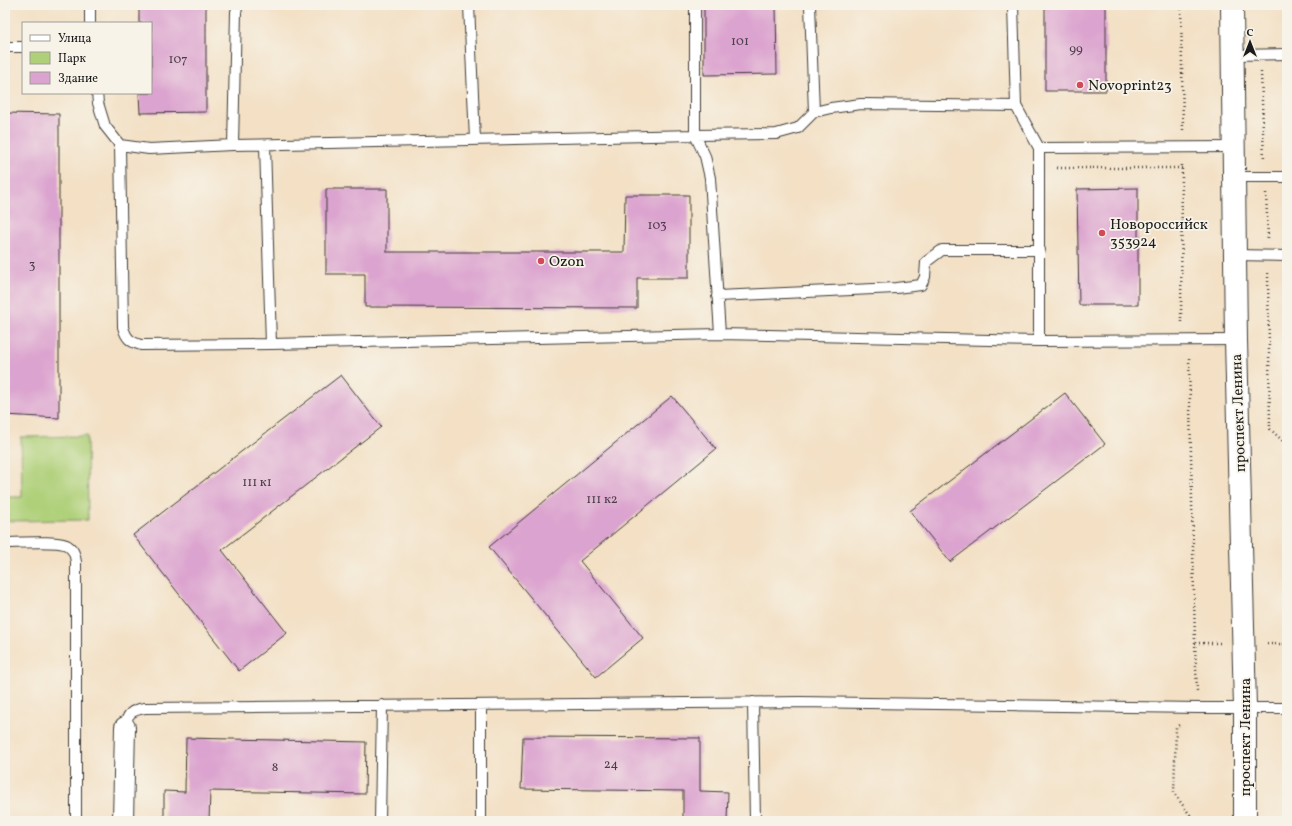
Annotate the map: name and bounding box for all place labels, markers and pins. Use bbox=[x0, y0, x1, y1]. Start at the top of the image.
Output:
place label: Novoprint23 bbox=[1088, 76, 1172, 97]
marker: Novoprint23 bbox=[1075, 80, 1085, 90]
place label: Новороссийск 353924 bbox=[1110, 215, 1208, 253]
marker: Новороссийск 353924 bbox=[1097, 228, 1107, 238]
place label: Ozon bbox=[549, 252, 584, 273]
marker: Ozon bbox=[536, 256, 546, 266]

